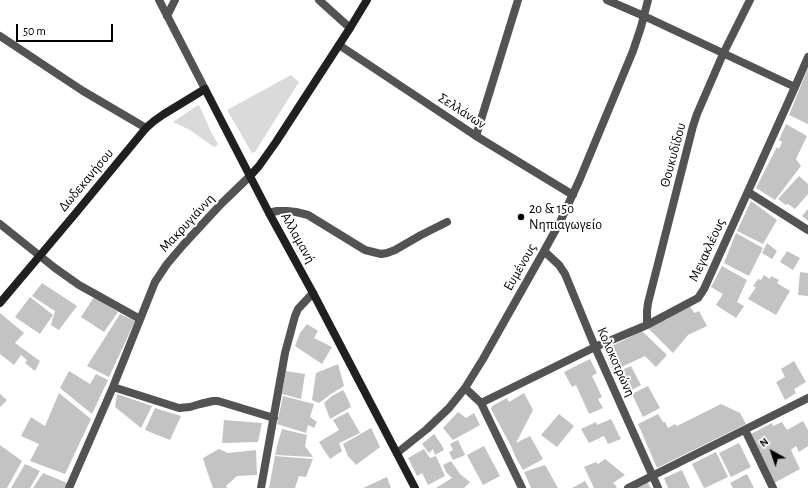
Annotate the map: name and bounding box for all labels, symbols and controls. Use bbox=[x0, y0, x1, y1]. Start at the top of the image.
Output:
scale bar bbox=[18, 16, 115, 42]
text: 50 m bbox=[23, 25, 46, 37]
street label: Σελλάνων bbox=[435, 89, 489, 133]
street label: Θουκυδίδου bbox=[656, 121, 690, 189]
street label: Δωδεκανήσου bbox=[55, 145, 117, 215]
street label: Μακρυγιάννη bbox=[156, 190, 218, 256]
place label: 2ο & 15ο Νηπιαγωγείο bbox=[529, 201, 602, 234]
street label: Αλλαμανή bbox=[277, 210, 319, 266]
marker: 2ο & 15ο Νηπιαγωγείο bbox=[516, 212, 526, 222]
street label: Μεγακλέους bbox=[685, 216, 729, 284]
street label: Ευμένους bbox=[500, 240, 540, 294]
street label: Κολοκοτρώνη bbox=[593, 325, 639, 399]
north arrow bbox=[752, 432, 792, 472]
text: N bbox=[757, 436, 770, 449]

